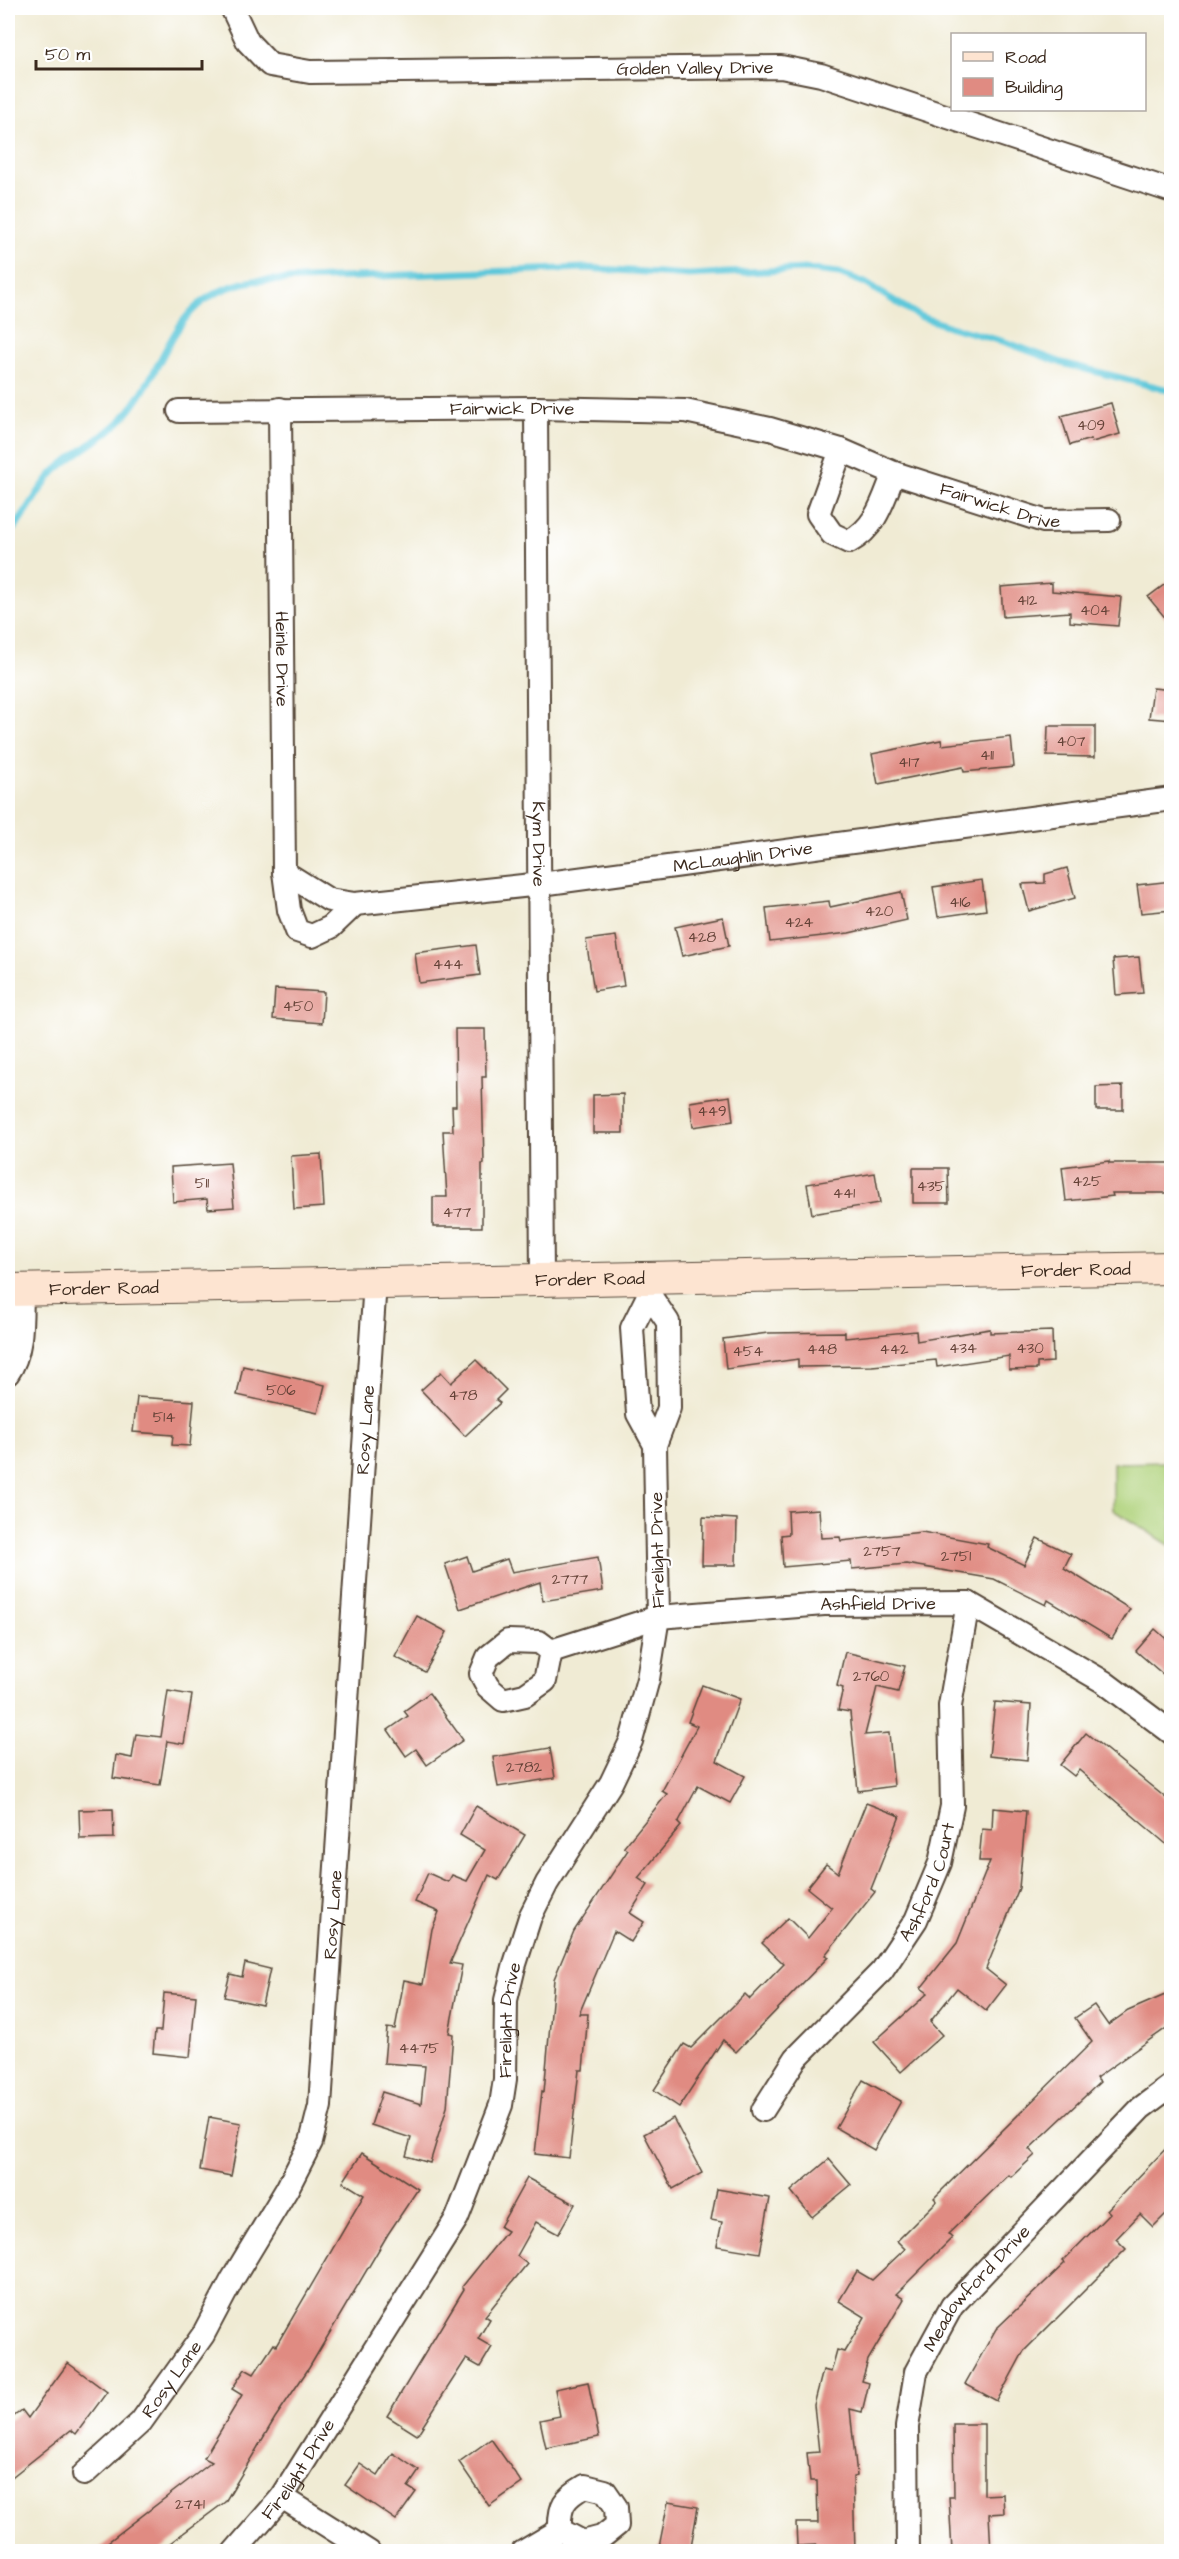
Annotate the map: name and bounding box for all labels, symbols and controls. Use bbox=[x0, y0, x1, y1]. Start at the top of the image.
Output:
scale bar bbox=[36, 33, 202, 71]
legend bbox=[951, 33, 1146, 111]
text: 50 m bbox=[45, 42, 90, 67]
text: Road bbox=[1005, 45, 1046, 70]
street label: Golden Valley Drive bbox=[616, 55, 774, 82]
text: Building bbox=[1005, 75, 1063, 101]
street label: Fairwick Drive bbox=[450, 396, 575, 422]
house number: 409 bbox=[1077, 415, 1105, 436]
street label: Fairwick Drive bbox=[937, 476, 1061, 534]
house number: 412 bbox=[1017, 590, 1038, 611]
house number: 404 bbox=[1080, 600, 1110, 621]
street label: Heinle Drive bbox=[269, 611, 295, 707]
house number: 407 bbox=[1057, 731, 1085, 752]
house number: 411 bbox=[980, 745, 994, 766]
house number: 417 bbox=[898, 752, 920, 773]
street label: Kym Drive bbox=[525, 801, 551, 887]
street label: McLaughlin Drive bbox=[672, 836, 814, 879]
house number: 416 bbox=[949, 892, 971, 913]
house number: 420 bbox=[865, 901, 894, 922]
house number: 424 bbox=[784, 912, 814, 933]
house number: 428 bbox=[688, 927, 717, 948]
house number: 444 bbox=[433, 954, 463, 975]
house number: 450 bbox=[283, 996, 314, 1017]
house number: 449 bbox=[698, 1101, 726, 1122]
house number: 425 bbox=[1072, 1171, 1102, 1192]
house number: 511 bbox=[195, 1173, 209, 1194]
house number: 435 bbox=[917, 1176, 946, 1197]
house number: 441 bbox=[833, 1183, 855, 1204]
house number: 477 bbox=[443, 1202, 471, 1223]
street label: Forder Road bbox=[1021, 1257, 1131, 1284]
street label: Forder Road bbox=[535, 1266, 645, 1293]
street label: Forder Road bbox=[49, 1275, 159, 1302]
house number: 434 bbox=[949, 1338, 977, 1359]
house number: 430 bbox=[1016, 1338, 1044, 1359]
house number: 448 bbox=[807, 1339, 837, 1360]
house number: 442 bbox=[879, 1339, 909, 1360]
house number: 454 bbox=[732, 1341, 764, 1362]
house number: 506 bbox=[266, 1380, 296, 1401]
street label: Rosy Lane bbox=[350, 1384, 381, 1475]
house number: 478 bbox=[448, 1385, 478, 1406]
house number: 514 bbox=[153, 1407, 175, 1428]
street label: Firelight Drive bbox=[644, 1491, 672, 1608]
house number: 2757 bbox=[863, 1541, 901, 1562]
house number: 2751 bbox=[941, 1546, 971, 1567]
house number: 2777 bbox=[552, 1569, 588, 1590]
street label: Ashfield Drive bbox=[820, 1591, 936, 1617]
house number: 2760 bbox=[853, 1666, 890, 1687]
house number: 2782 bbox=[506, 1757, 542, 1778]
street label: Ashford Court bbox=[893, 1820, 961, 1946]
street label: Rosy Lane bbox=[318, 1869, 349, 1960]
street label: Firelight Drive bbox=[493, 1960, 528, 2078]
house number: 4475 bbox=[399, 2038, 440, 2059]
street label: Meadowford Drive bbox=[917, 2219, 1036, 2356]
street label: Rosy Lane bbox=[136, 2335, 208, 2423]
street label: Firelight Drive bbox=[256, 2414, 341, 2525]
house number: 2741 bbox=[175, 2494, 205, 2515]

